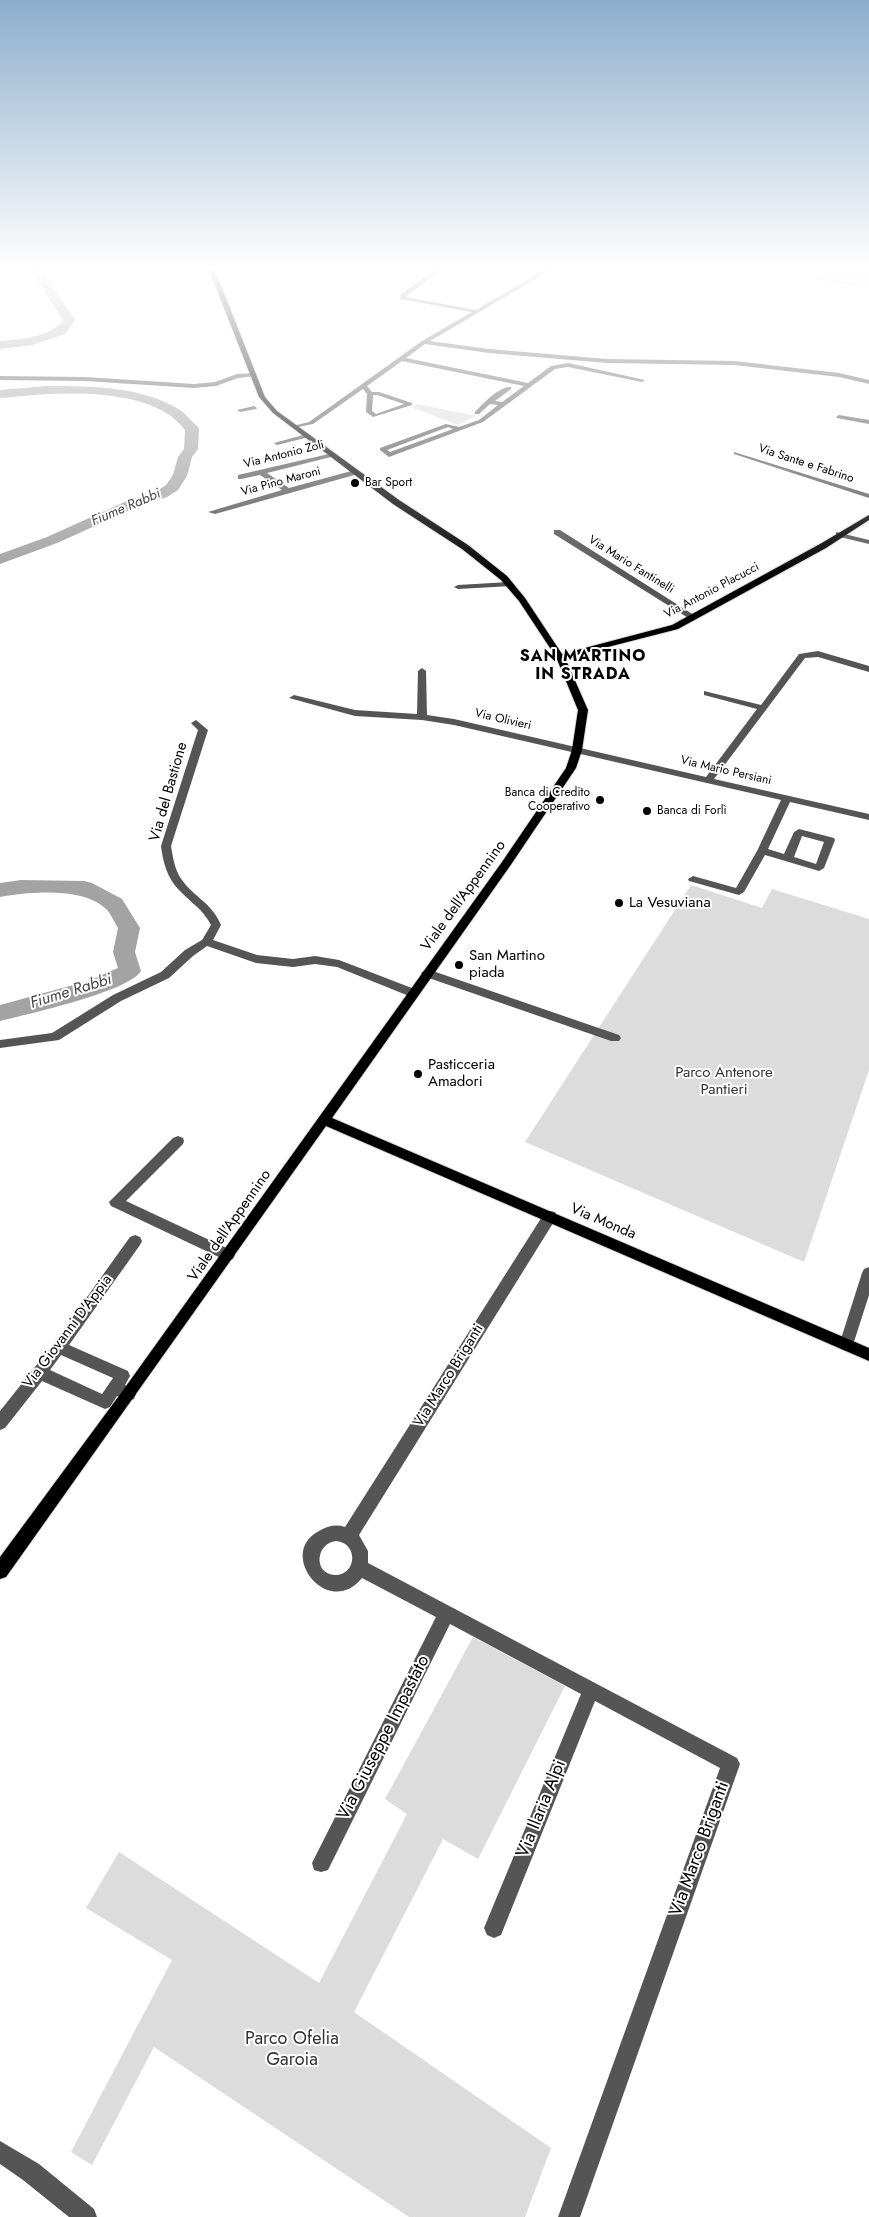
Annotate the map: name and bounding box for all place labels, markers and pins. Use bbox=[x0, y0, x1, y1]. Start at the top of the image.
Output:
place label: Bar Sport bbox=[365, 476, 412, 490]
marker: Bar Sport bbox=[349, 477, 361, 489]
place label: Banca di Credito Cooperativo bbox=[505, 786, 590, 814]
marker: Banca di Credito Cooperativo bbox=[594, 794, 606, 806]
place label: Banca di Forlì bbox=[657, 804, 727, 818]
marker: Banca di Forlì bbox=[641, 805, 653, 817]
place label: La Vesuviana bbox=[629, 894, 711, 912]
marker: La Vesuviana bbox=[613, 897, 625, 909]
place label: San Martino piada bbox=[469, 947, 545, 982]
marker: San Martino piada bbox=[453, 959, 465, 971]
place label: Pasticceria Amadori bbox=[428, 1056, 495, 1091]
marker: Pasticceria Amadori bbox=[412, 1068, 424, 1080]

